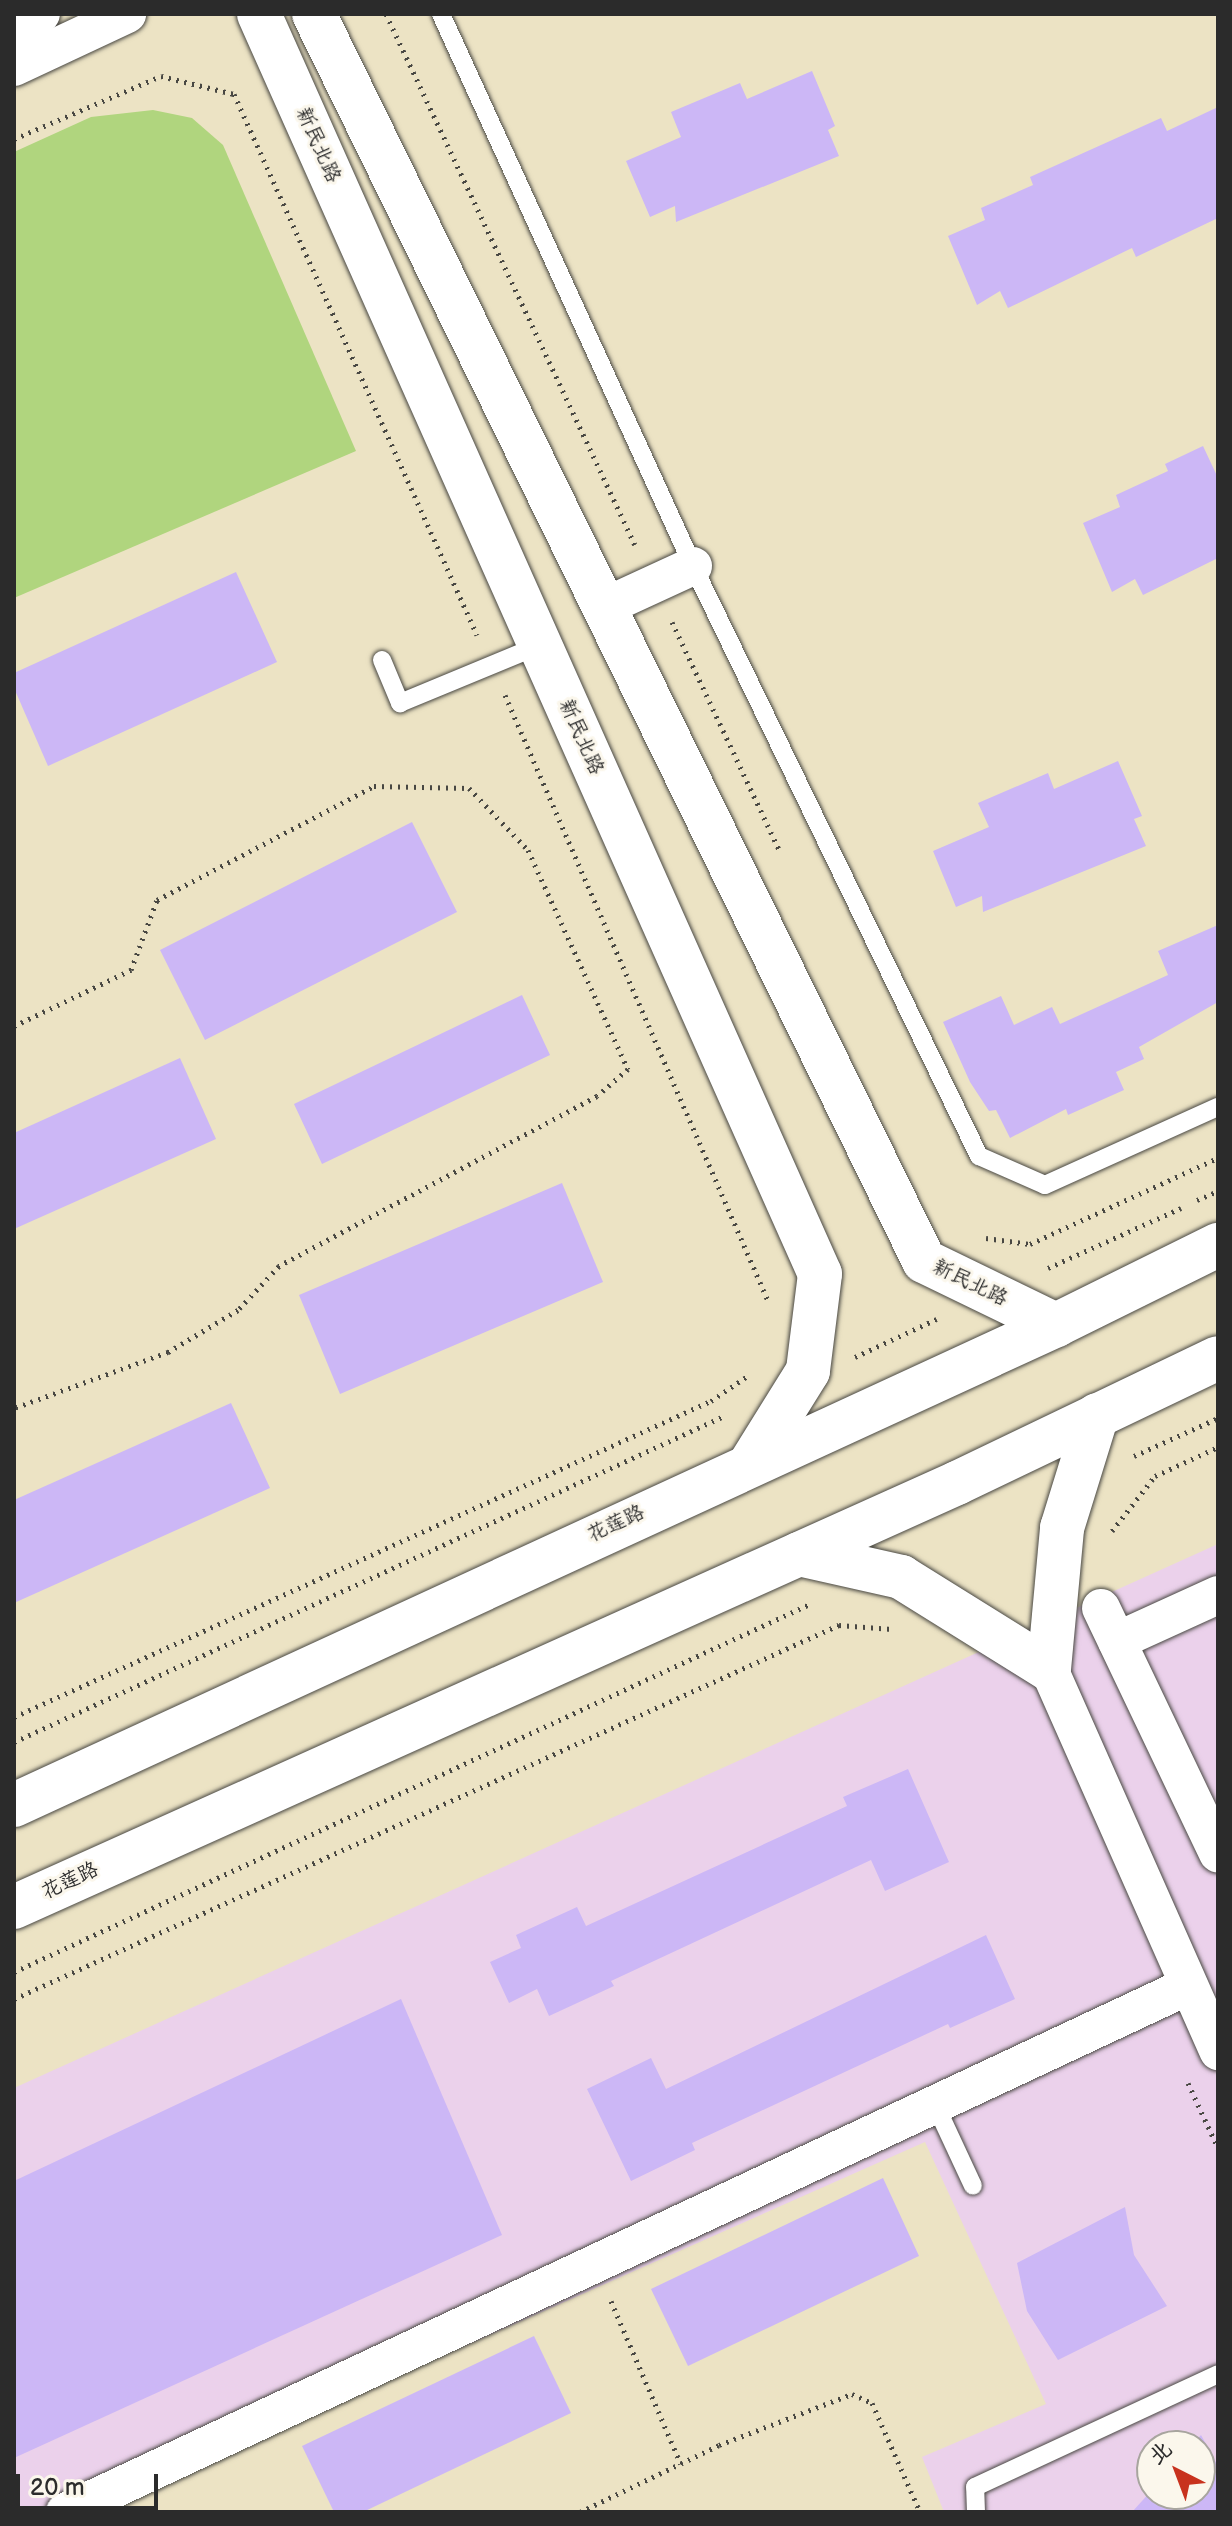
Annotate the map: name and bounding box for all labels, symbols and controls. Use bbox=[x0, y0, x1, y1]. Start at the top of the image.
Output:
street label: 新民北路 bbox=[291, 104, 345, 186]
street label: 新民北路 bbox=[554, 696, 608, 778]
street label: 新民北路 bbox=[929, 1255, 1011, 1311]
street label: 花莲路 bbox=[584, 1500, 648, 1548]
street label: 花莲路 bbox=[38, 1857, 102, 1905]
north arrow bbox=[1136, 2430, 1216, 2510]
text: 北 bbox=[1144, 2436, 1178, 2471]
scale bar bbox=[20, 2458, 162, 2508]
text: 20 m bbox=[30, 2473, 85, 2502]

